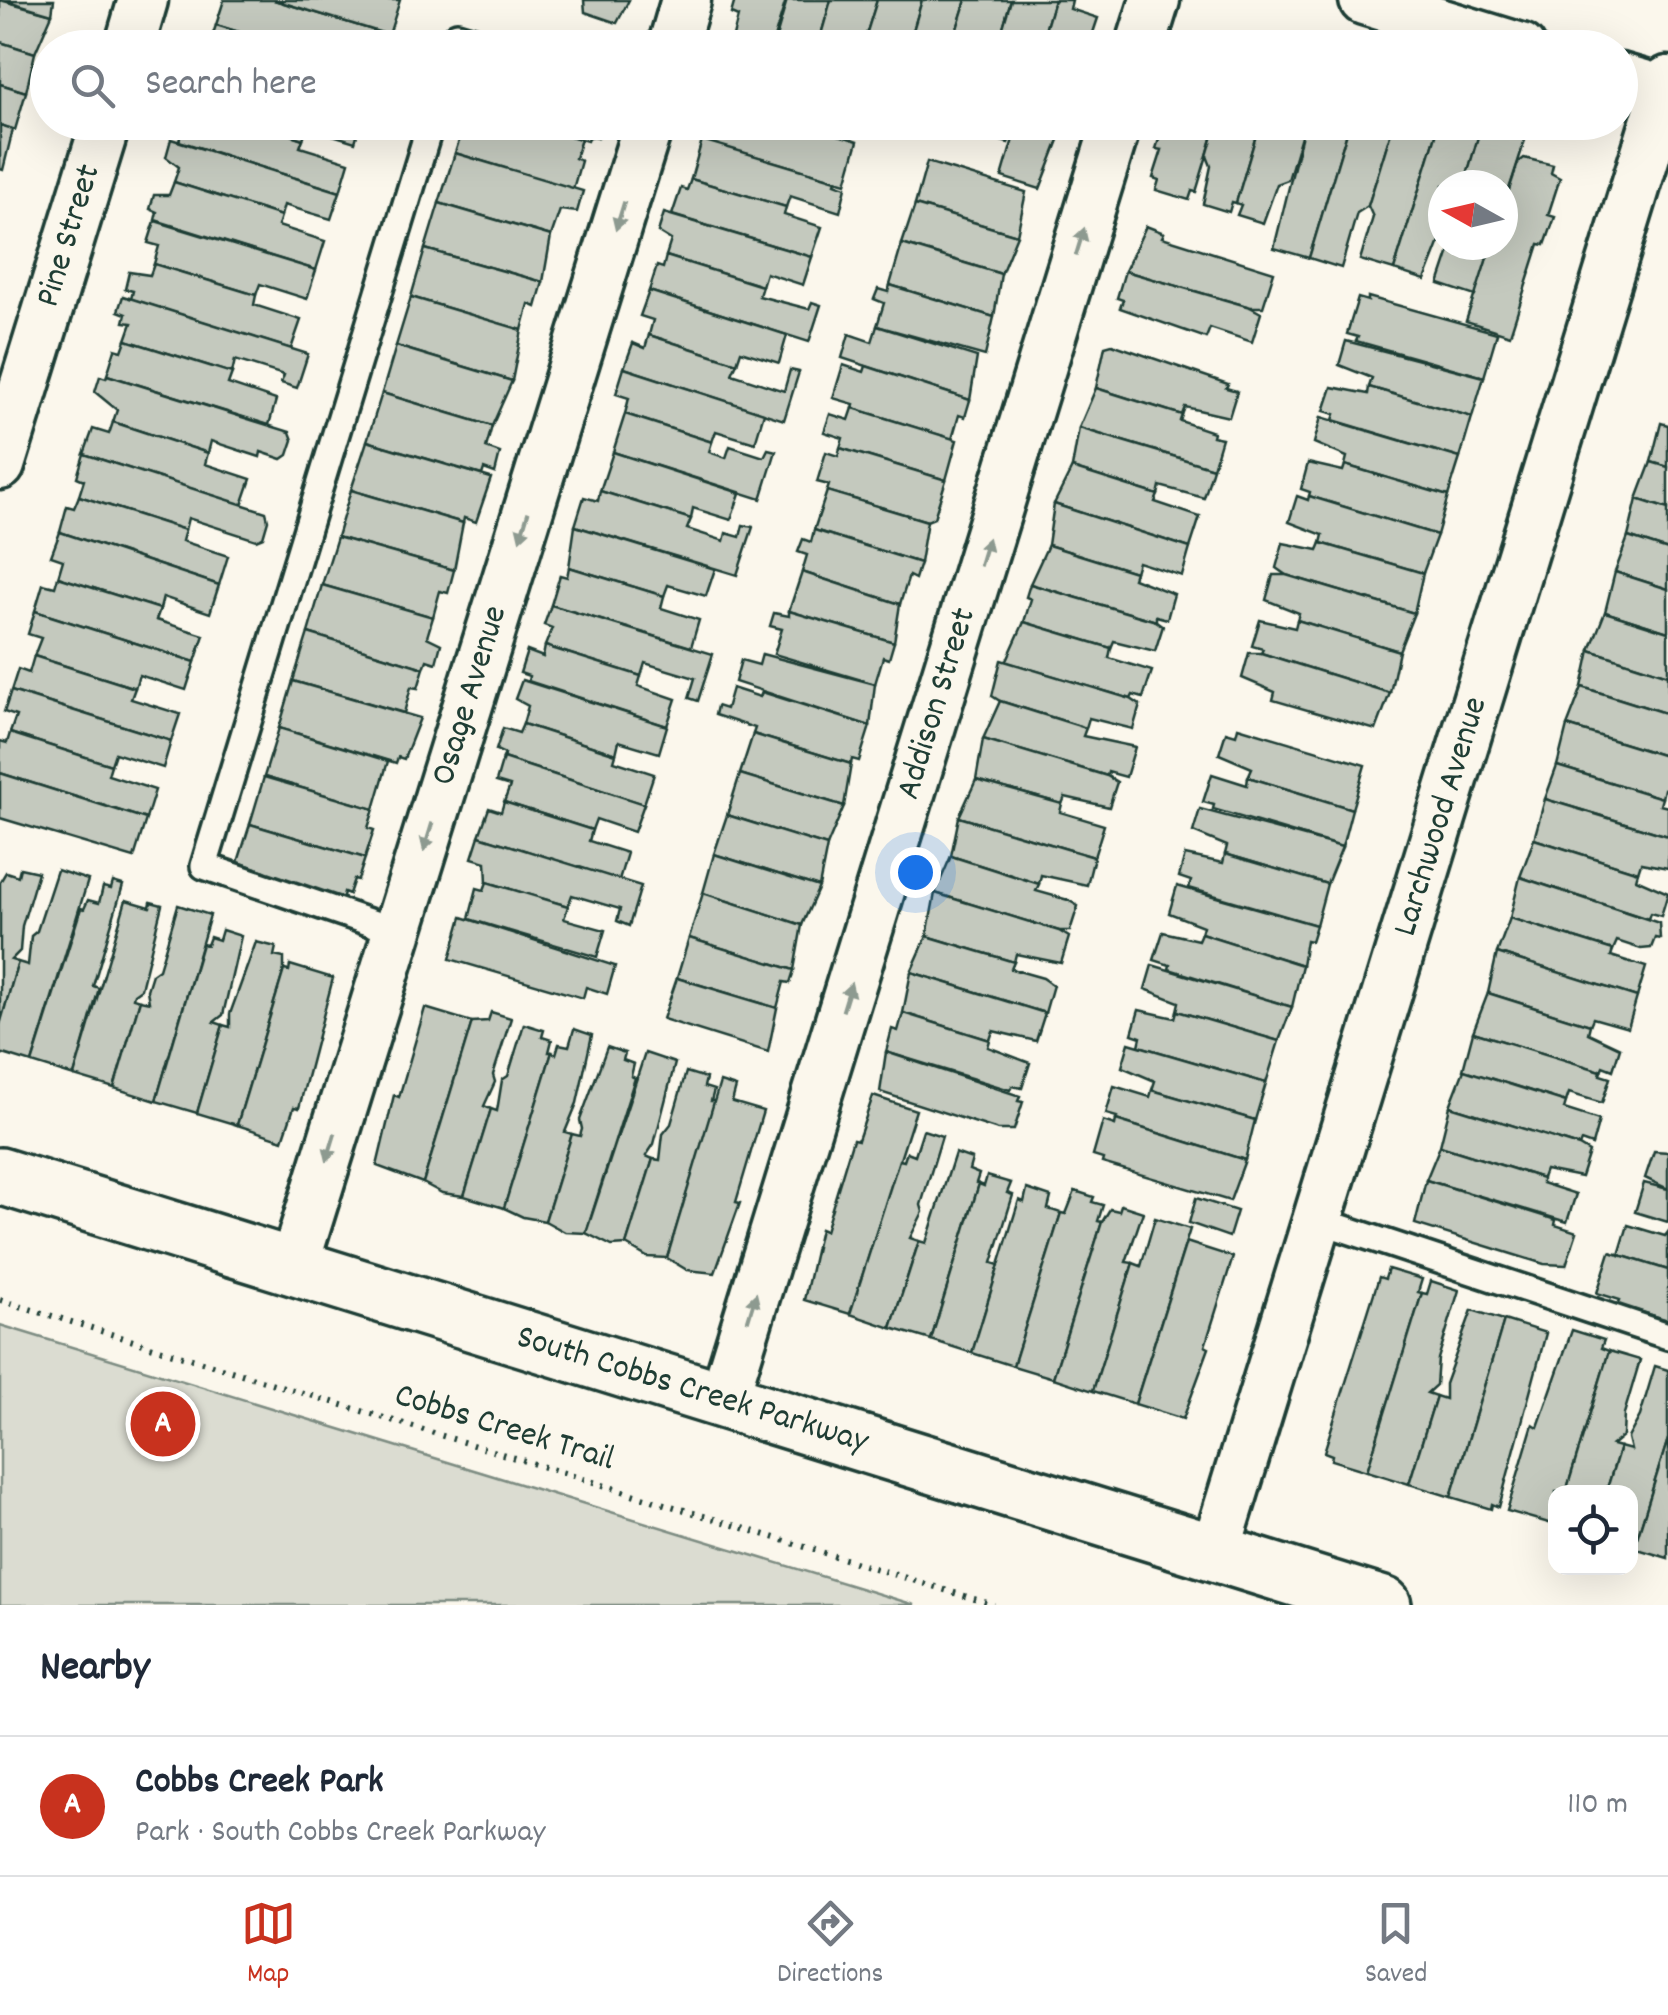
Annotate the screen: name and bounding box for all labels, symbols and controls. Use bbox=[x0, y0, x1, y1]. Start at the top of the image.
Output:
search box bbox=[30, 30, 1638, 140]
icon: search bbox=[65, 58, 120, 113]
text: Search here bbox=[145, 58, 317, 113]
street label: Pine Street bbox=[25, 158, 115, 314]
north arrow bbox=[1428, 170, 1518, 260]
one-way arrow bbox=[612, 201, 627, 231]
one-way arrow bbox=[1073, 226, 1088, 256]
one-way arrow bbox=[516, 511, 531, 542]
one-way arrow bbox=[978, 537, 993, 567]
street label: Osage Avenue bbox=[420, 600, 522, 792]
street label: Addison Street bbox=[885, 602, 991, 806]
street label: Larchwood Avenue bbox=[1382, 691, 1502, 943]
one-way arrow bbox=[420, 822, 435, 852]
your location bbox=[890, 847, 941, 898]
one-way arrow bbox=[841, 981, 856, 1011]
one-way arrow bbox=[322, 1132, 337, 1162]
one-way arrow bbox=[745, 1292, 760, 1322]
street label: South Cobbs Creek Parkway bbox=[510, 1314, 875, 1469]
street label: Cobbs Creek Trail bbox=[388, 1372, 620, 1486]
pin: A bbox=[130, 1386, 196, 1462]
map controls bbox=[1548, 1485, 1638, 1575]
button: locate bbox=[1548, 1485, 1638, 1575]
text: Nearby bbox=[40, 1640, 150, 1700]
text: Cobbs Creek Park bbox=[135, 1756, 384, 1811]
text: A bbox=[64, 1783, 81, 1829]
text: 110 m bbox=[1567, 1783, 1628, 1829]
text: Park · South Cobbs Creek Parkway bbox=[135, 1811, 545, 1857]
tab: Map bbox=[241, 1896, 296, 1996]
tab: Directions bbox=[777, 1896, 883, 1996]
tab: Saved bbox=[1365, 1896, 1427, 1996]

